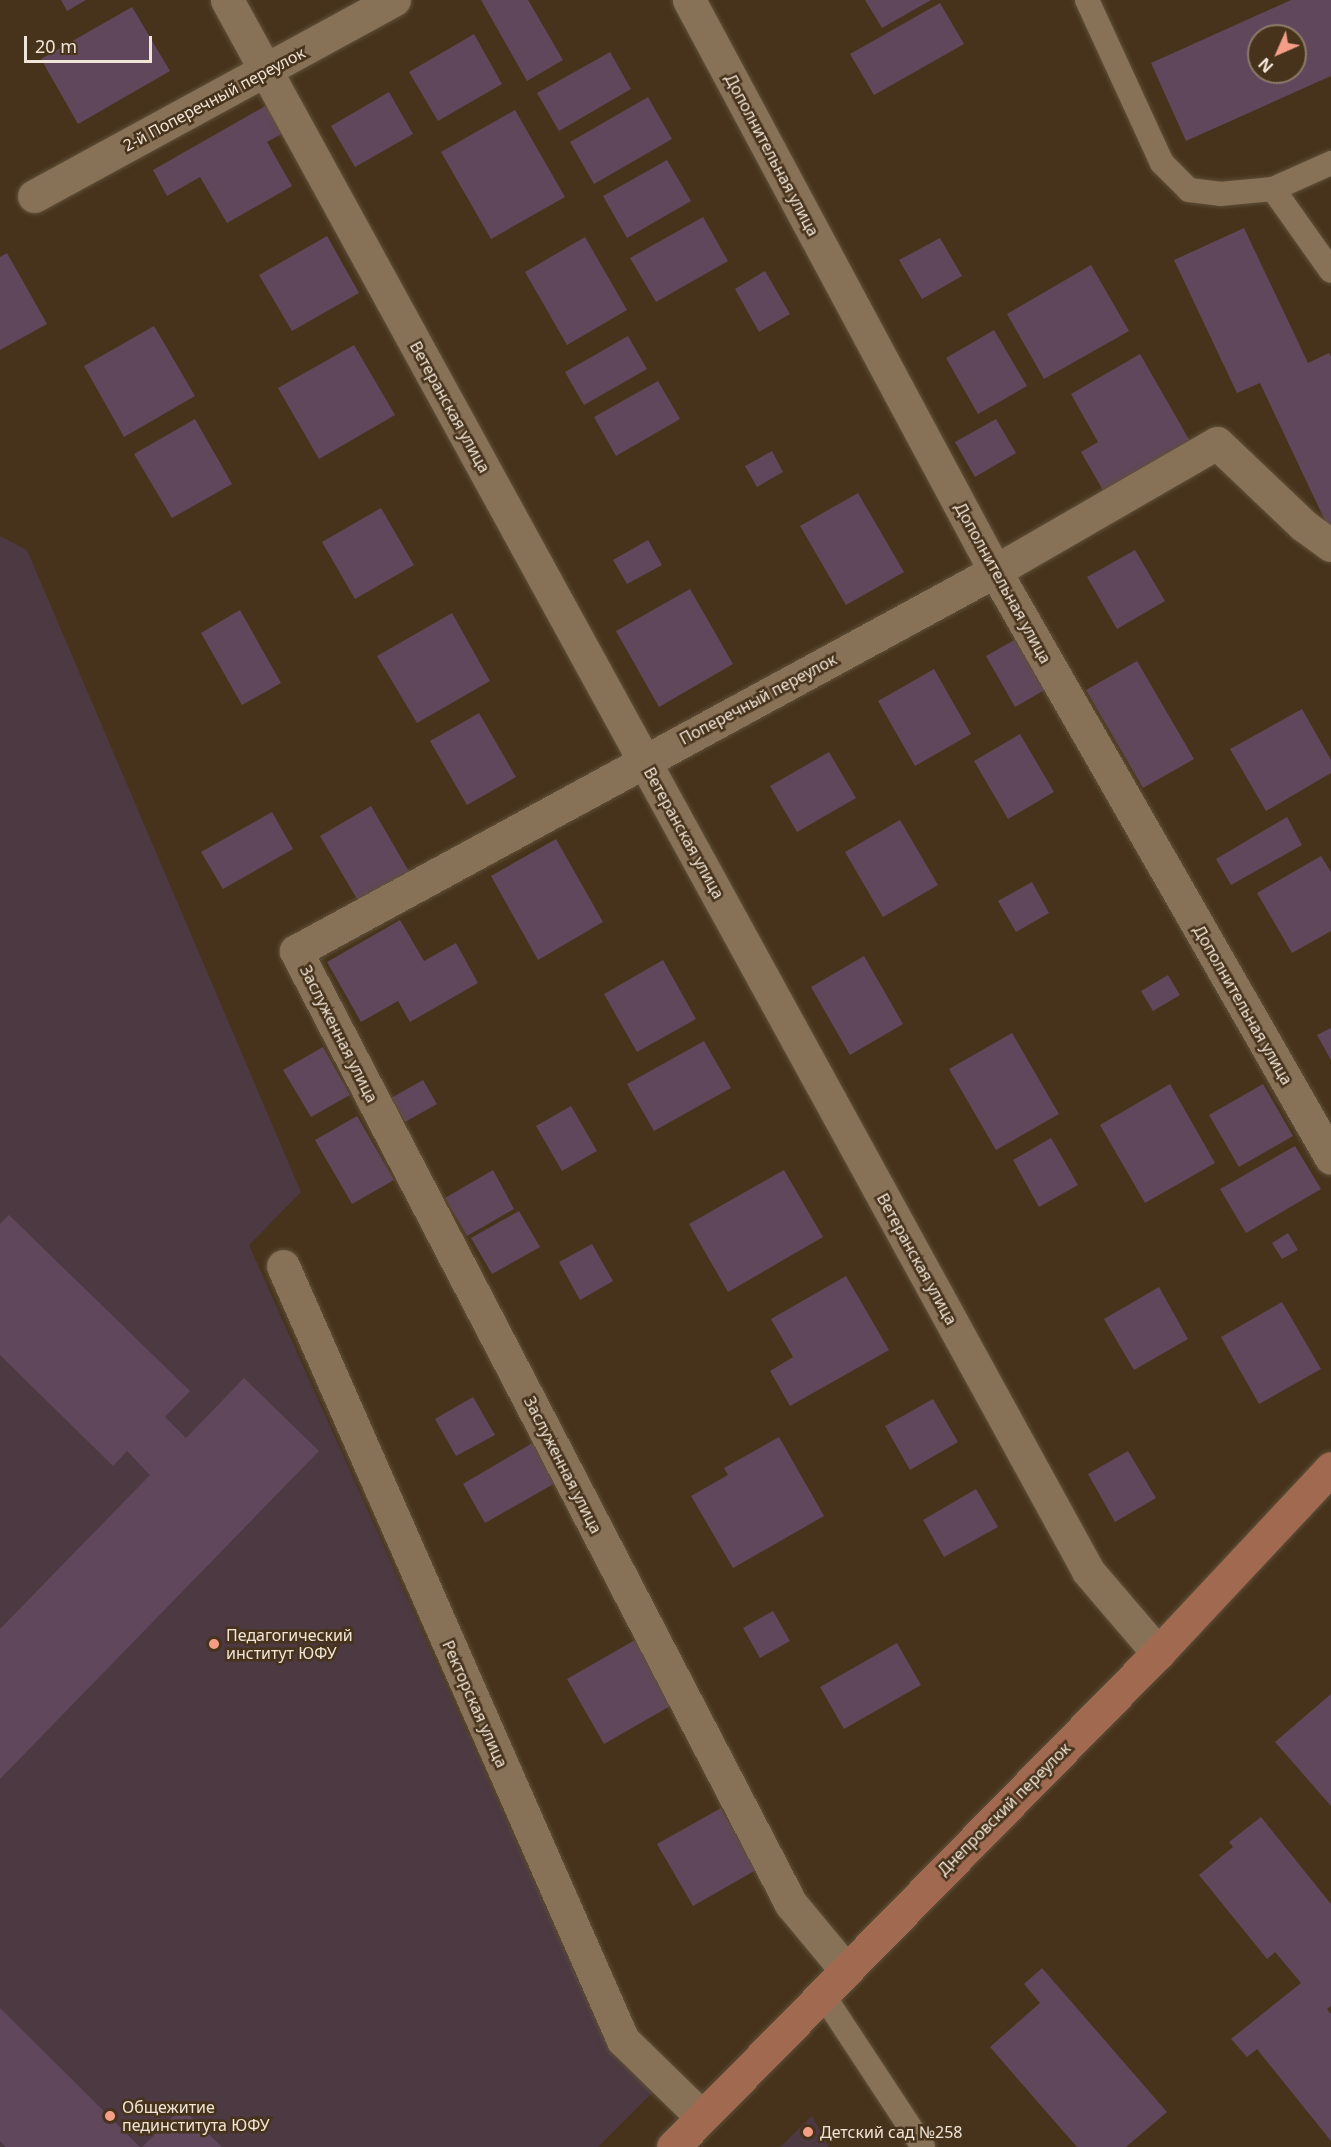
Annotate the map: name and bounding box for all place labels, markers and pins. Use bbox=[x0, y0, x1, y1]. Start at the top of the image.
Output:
place label: Педагогический институт ЮФУ bbox=[226, 1625, 353, 1663]
marker: Педагогический институт ЮФУ bbox=[207, 1637, 221, 1651]
place label: Общежитие пединститута ЮФУ bbox=[122, 2097, 270, 2135]
marker: Общежитие пединститута ЮФУ bbox=[103, 2109, 117, 2123]
place label: Детский сад №258 bbox=[820, 2122, 962, 2142]
marker: Детский сад №258 bbox=[801, 2125, 815, 2139]

